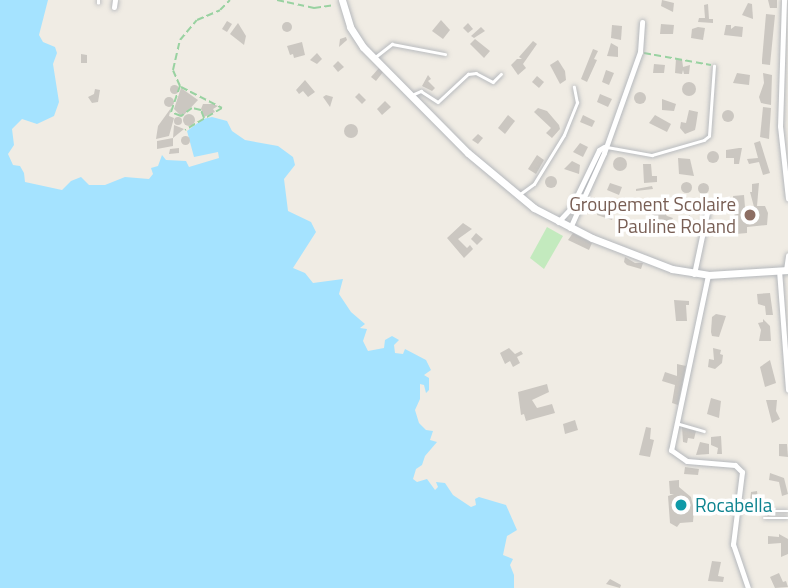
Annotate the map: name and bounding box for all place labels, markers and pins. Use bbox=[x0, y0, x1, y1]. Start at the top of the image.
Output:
place label: Groupement Scolaire Pauline Roland bbox=[569, 193, 736, 237]
marker: Groupement Scolaire Pauline Roland bbox=[742, 207, 758, 223]
place label: Rocabella bbox=[695, 494, 772, 516]
marker: Rocabella bbox=[673, 497, 689, 513]

